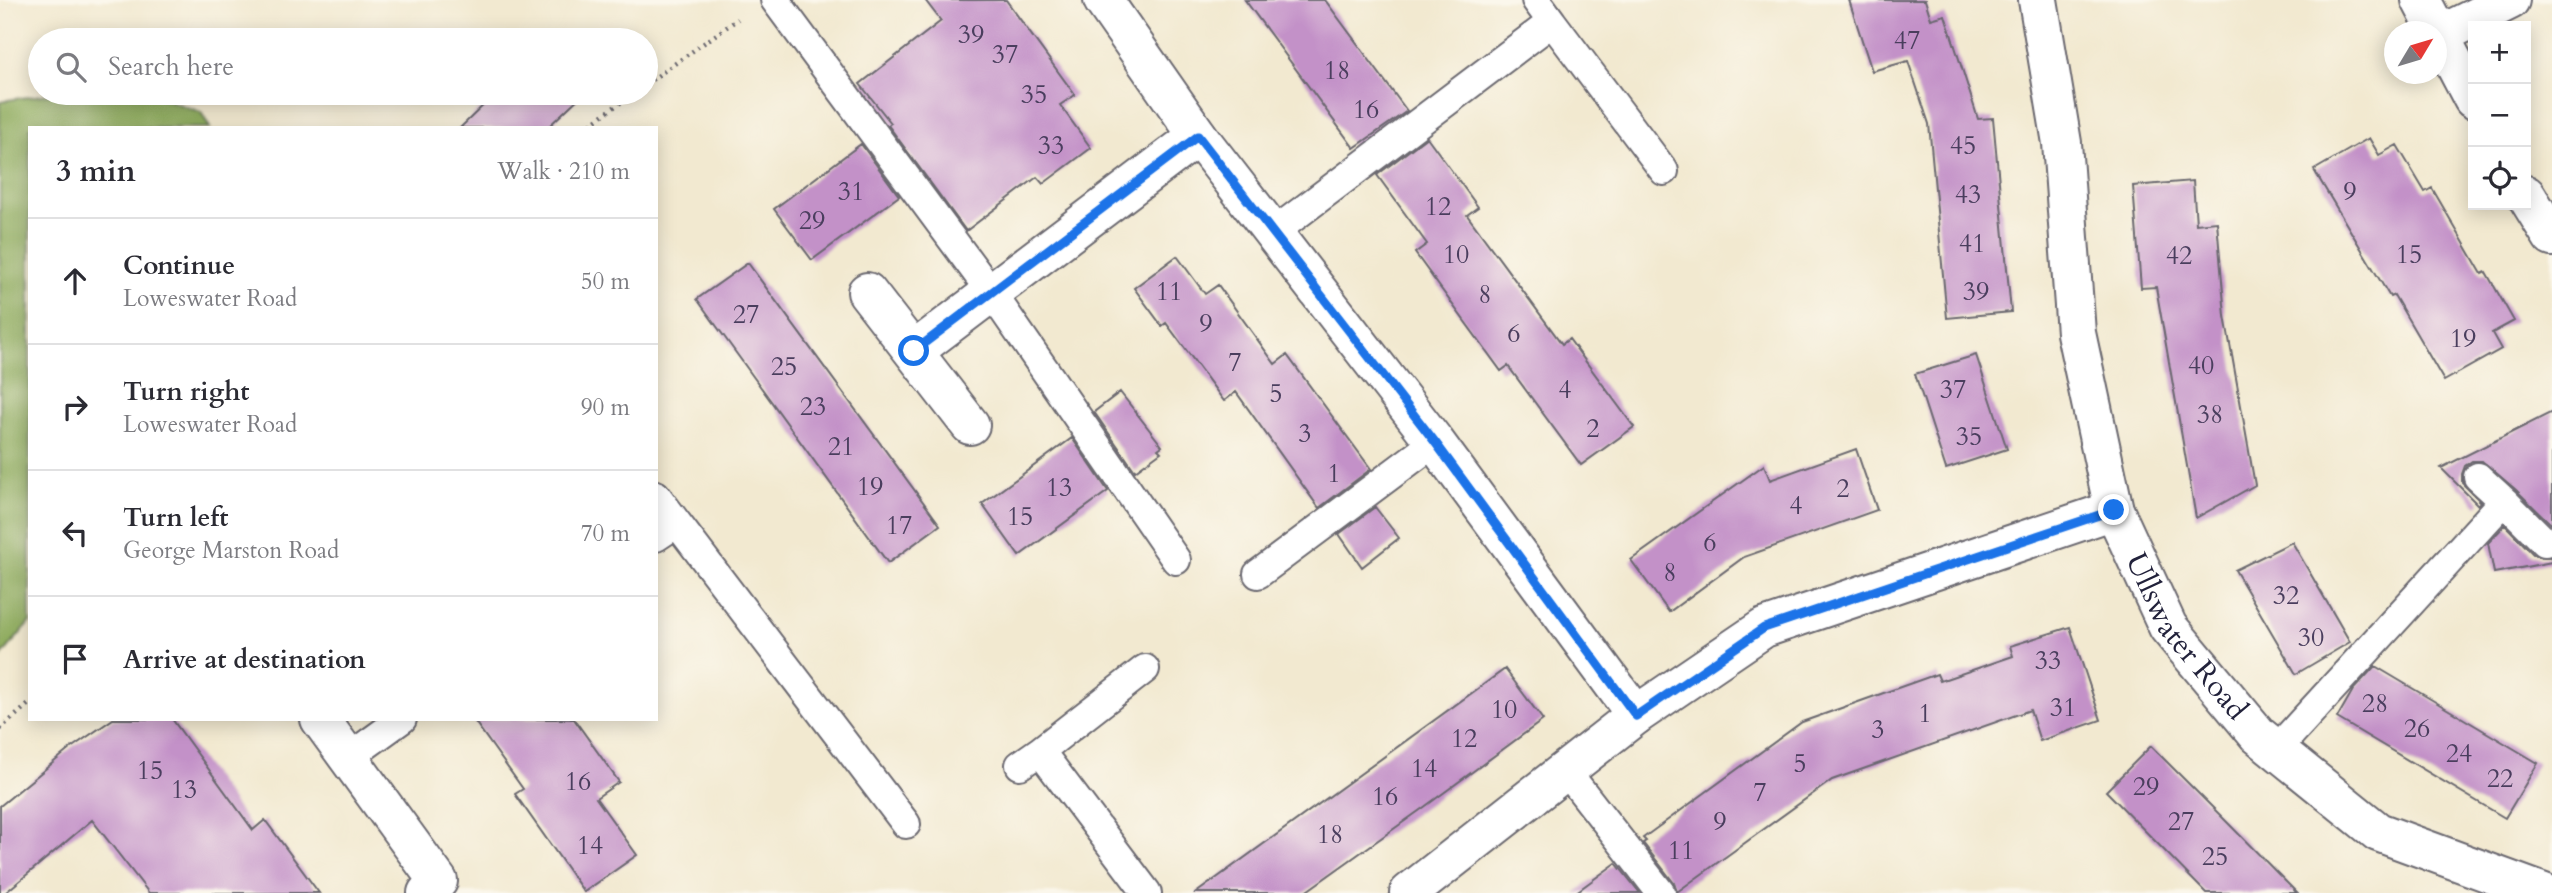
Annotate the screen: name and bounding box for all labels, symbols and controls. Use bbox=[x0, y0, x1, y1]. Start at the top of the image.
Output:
house number: 39 bbox=[958, 17, 984, 52]
north arrow bbox=[2384, 21, 2447, 84]
map controls bbox=[2468, 21, 2531, 210]
button: + bbox=[2468, 21, 2531, 84]
house number: 47 bbox=[1894, 23, 1920, 58]
search box bbox=[28, 28, 658, 105]
house number: 37 bbox=[992, 37, 1018, 72]
icon: search bbox=[52, 48, 90, 86]
text: Search here bbox=[108, 49, 234, 84]
house number: 18 bbox=[1324, 53, 1350, 88]
house number: 35 bbox=[1021, 77, 1047, 112]
button: − bbox=[2468, 84, 2531, 147]
house number: 16 bbox=[1353, 92, 1379, 127]
house number: 33 bbox=[1038, 128, 1064, 163]
house number: 45 bbox=[1950, 128, 1976, 163]
button: locate bbox=[2468, 147, 2531, 210]
text: 3 min bbox=[56, 151, 136, 192]
text: Walk · 210 m bbox=[497, 156, 630, 187]
house number: 31 bbox=[838, 174, 864, 209]
house number: 9 bbox=[2343, 174, 2357, 209]
house number: 43 bbox=[1955, 177, 1981, 212]
house number: 12 bbox=[1425, 189, 1451, 224]
house number: 29 bbox=[799, 203, 825, 238]
house number: 41 bbox=[1959, 226, 1985, 261]
house number: 10 bbox=[1443, 237, 1469, 272]
house number: 15 bbox=[2396, 237, 2422, 272]
house number: 42 bbox=[2166, 238, 2192, 273]
text: Continue bbox=[123, 248, 235, 283]
icon: ahead bbox=[56, 262, 94, 300]
text: 50 m bbox=[581, 266, 630, 297]
house number: 11 bbox=[1156, 274, 1182, 309]
house number: 39 bbox=[1963, 274, 1989, 309]
house number: 8 bbox=[1478, 277, 1492, 312]
text: Loweswater Road bbox=[123, 283, 297, 314]
house number: 27 bbox=[733, 297, 759, 332]
house number: 9 bbox=[1199, 306, 1213, 341]
house number: 6 bbox=[1507, 316, 1521, 351]
house number: 19 bbox=[2450, 321, 2476, 356]
route start bbox=[898, 335, 929, 366]
house number: 7 bbox=[1228, 345, 1242, 380]
house number: 40 bbox=[2188, 348, 2214, 383]
house number: 25 bbox=[771, 349, 797, 384]
house number: 4 bbox=[1558, 372, 1572, 407]
house number: 37 bbox=[1940, 372, 1966, 407]
text: Turn right bbox=[123, 374, 250, 409]
house number: 5 bbox=[1269, 376, 1283, 411]
icon: right bbox=[56, 388, 94, 426]
house number: 23 bbox=[800, 389, 826, 424]
text: 90 m bbox=[581, 392, 630, 423]
house number: 38 bbox=[2197, 397, 2223, 432]
text: Loweswater Road bbox=[123, 409, 297, 440]
house number: 2 bbox=[1586, 411, 1600, 446]
house number: 3 bbox=[1298, 416, 1312, 451]
house number: 35 bbox=[1956, 419, 1982, 454]
house number: 21 bbox=[828, 429, 854, 464]
house number: 1 bbox=[1327, 456, 1341, 491]
house number: 19 bbox=[857, 469, 883, 504]
house number: 13 bbox=[1046, 470, 1072, 505]
house number: 2 bbox=[1836, 471, 1850, 506]
house number: 4 bbox=[1789, 488, 1803, 523]
route end bbox=[2098, 494, 2129, 525]
house number: 15 bbox=[1007, 499, 1033, 534]
text: Turn left bbox=[123, 500, 228, 535]
house number: 17 bbox=[886, 508, 912, 543]
icon: left bbox=[56, 514, 94, 552]
text: 70 m bbox=[581, 518, 630, 549]
house number: 6 bbox=[1703, 525, 1717, 560]
text: George Marston Road bbox=[123, 535, 339, 566]
street label: Ullswater Road bbox=[2116, 546, 2257, 729]
house number: 8 bbox=[1663, 555, 1677, 590]
house number: 32 bbox=[2273, 578, 2299, 613]
house number: 30 bbox=[2298, 620, 2324, 655]
icon: arrive bbox=[56, 640, 94, 678]
text: Arrive at destination bbox=[123, 642, 366, 677]
house number: 33 bbox=[2035, 643, 2061, 678]
house number: 28 bbox=[2362, 686, 2388, 721]
house number: 31 bbox=[2050, 690, 2076, 725]
house number: 10 bbox=[1491, 692, 1517, 727]
house number: 1 bbox=[1918, 696, 1932, 731]
house number: 26 bbox=[2404, 711, 2430, 746]
house number: 3 bbox=[1871, 712, 1885, 747]
house number: 12 bbox=[1451, 721, 1477, 756]
house number: 24 bbox=[2446, 736, 2472, 771]
house number: 5 bbox=[1793, 746, 1807, 781]
house number: 14 bbox=[1411, 751, 1437, 786]
house number: 15 bbox=[137, 753, 163, 788]
house number: 22 bbox=[2487, 761, 2513, 796]
house number: 16 bbox=[565, 764, 591, 799]
house number: 29 bbox=[2133, 769, 2159, 804]
house number: 13 bbox=[171, 772, 197, 807]
house number: 7 bbox=[1753, 775, 1767, 810]
house number: 16 bbox=[1372, 779, 1398, 814]
house number: 9 bbox=[1713, 804, 1727, 839]
house number: 27 bbox=[2168, 804, 2194, 839]
house number: 18 bbox=[1317, 817, 1343, 852]
house number: 14 bbox=[577, 828, 603, 863]
house number: 11 bbox=[1668, 833, 1694, 868]
house number: 25 bbox=[2202, 839, 2228, 874]

